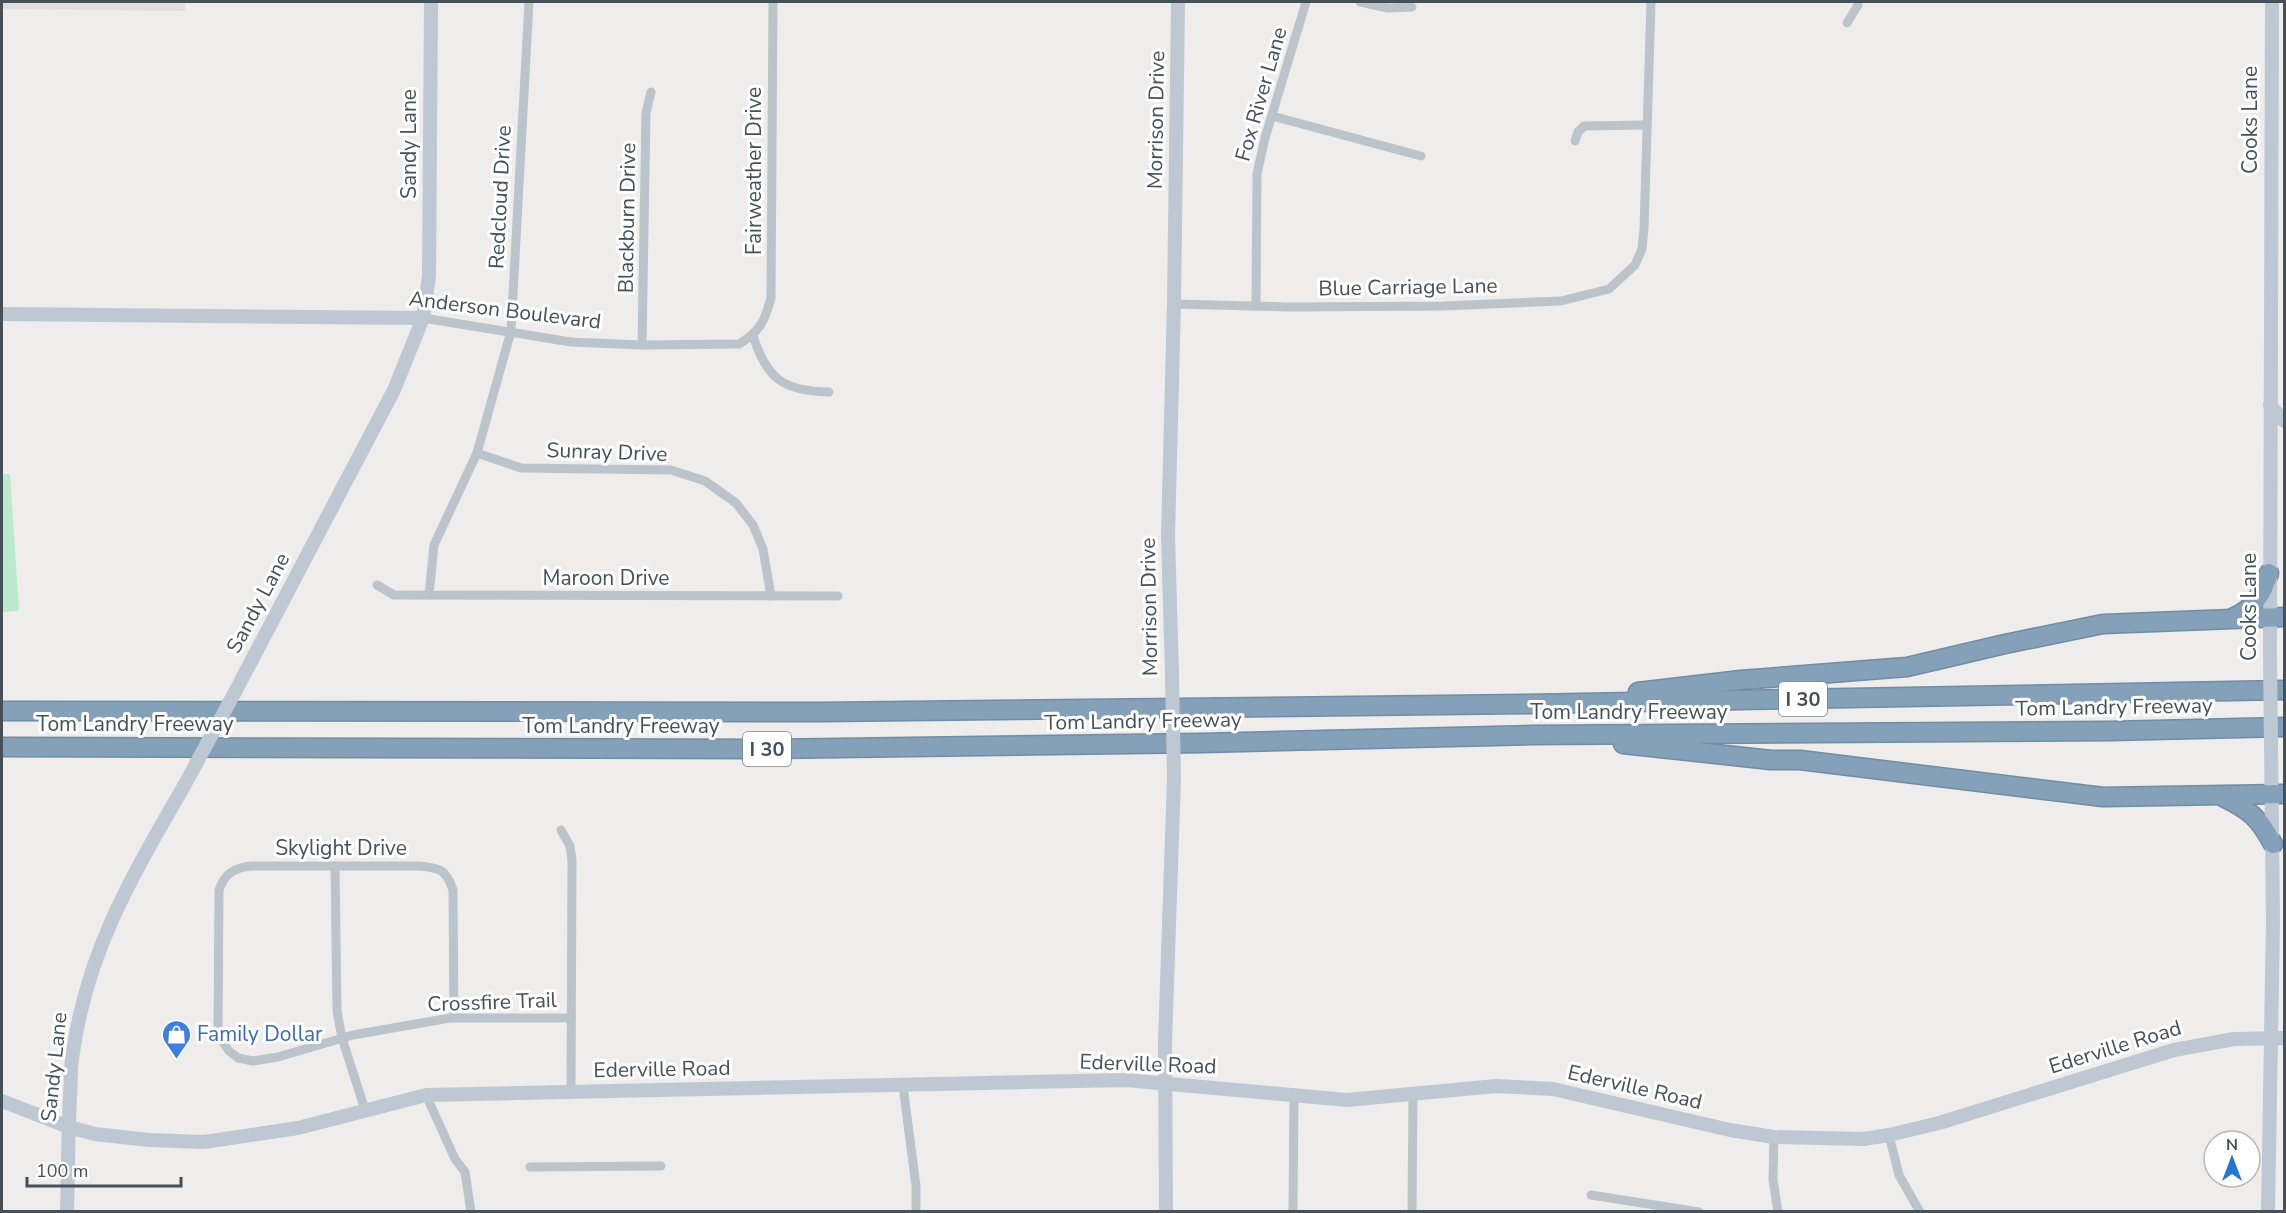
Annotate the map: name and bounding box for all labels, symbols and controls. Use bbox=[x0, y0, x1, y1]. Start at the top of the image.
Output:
street label: Fox River Lane bbox=[1228, 24, 1294, 164]
street label: Morrison Drive bbox=[1141, 51, 1171, 189]
street label: Cooks Lane bbox=[2236, 66, 2264, 174]
street label: Fairweather Drive bbox=[740, 87, 768, 255]
street label: Sandy Lane bbox=[395, 89, 423, 199]
street label: Redcloud Drive bbox=[482, 124, 518, 270]
street label: Blackburn Drive bbox=[612, 143, 642, 293]
street label: Blue Carriage Lane bbox=[1318, 271, 1498, 303]
street label: Anderson Boulevard bbox=[407, 284, 603, 336]
street label: Sunray Drive bbox=[546, 436, 668, 468]
street label: Morrison Drive bbox=[1134, 538, 1164, 676]
street label: Sandy Lane bbox=[220, 548, 296, 658]
street label: Cooks Lane bbox=[2235, 553, 2263, 661]
street label: Maroon Drive bbox=[543, 564, 669, 592]
road number: I 30 bbox=[1779, 682, 1827, 716]
street label: Tom Landry Freeway bbox=[2015, 691, 2213, 723]
street label: Tom Landry Freeway bbox=[1530, 698, 1728, 726]
street label: Tom Landry Freeway bbox=[1044, 705, 1242, 737]
street label: Tom Landry Freeway bbox=[36, 710, 234, 738]
street label: Tom Landry Freeway bbox=[522, 712, 720, 740]
road number: I 30 bbox=[743, 732, 791, 766]
street label: Skylight Drive bbox=[275, 834, 407, 862]
street label: Crossfire Trail bbox=[427, 986, 558, 1018]
street label: Sandy Lane bbox=[34, 1011, 74, 1123]
street label: Ederville Road bbox=[2045, 1014, 2185, 1080]
shop icon: Family Dollar bbox=[160, 1018, 192, 1060]
place label: Family Dollar bbox=[197, 1020, 323, 1048]
street label: Ederville Road bbox=[1079, 1048, 1217, 1080]
street label: Ederville Road bbox=[593, 1054, 731, 1084]
street label: Ederville Road bbox=[1565, 1058, 1705, 1116]
north arrow bbox=[2202, 1129, 2262, 1189]
text: N bbox=[2226, 1134, 2238, 1156]
scale bar bbox=[27, 1150, 182, 1188]
text: 100 m bbox=[36, 1159, 88, 1183]

